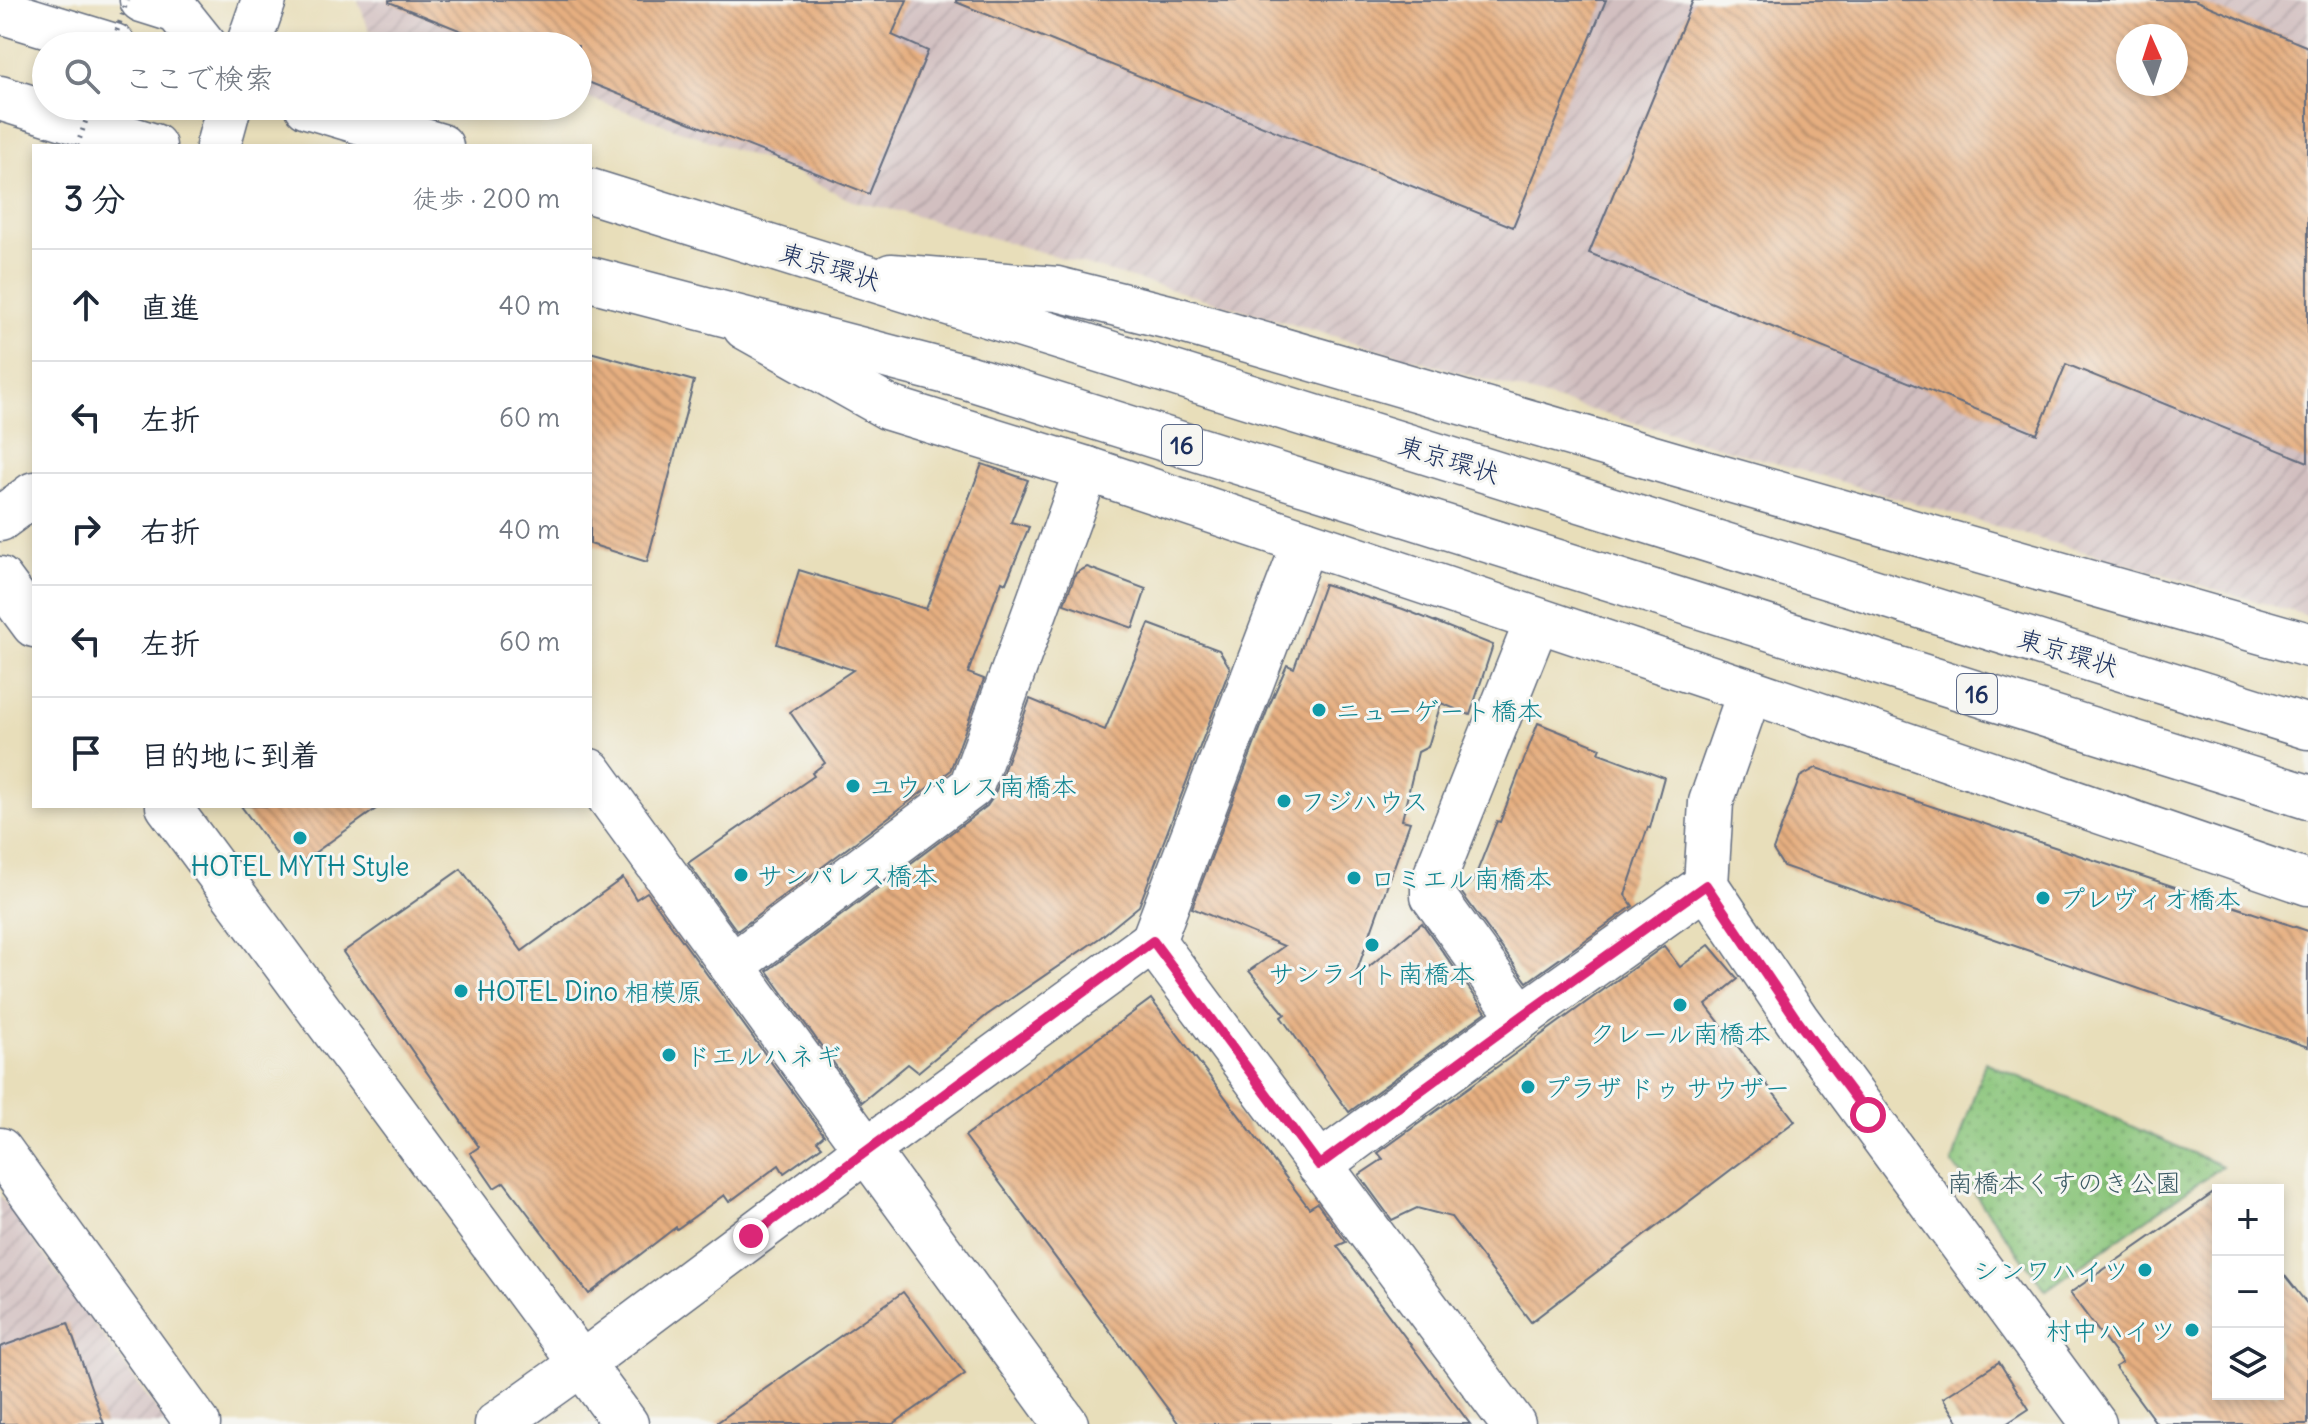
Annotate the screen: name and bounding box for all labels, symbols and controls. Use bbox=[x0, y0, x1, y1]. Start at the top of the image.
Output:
north arrow bbox=[2116, 24, 2188, 96]
search box bbox=[32, 32, 592, 120]
icon: search bbox=[60, 54, 104, 98]
text: ここで検索 bbox=[124, 59, 274, 97]
text: 3 分 bbox=[64, 177, 125, 220]
text: 徒歩 · 200 m bbox=[412, 182, 560, 215]
street label: 東京環状 bbox=[775, 235, 885, 297]
icon: ahead bbox=[64, 283, 108, 327]
text: 直進 bbox=[140, 288, 200, 326]
text: 40 m bbox=[499, 289, 560, 322]
icon: left bbox=[64, 395, 108, 439]
text: 左折 bbox=[140, 400, 200, 438]
text: 60 m bbox=[499, 401, 560, 434]
road number: 16 bbox=[1162, 425, 1202, 465]
street label: 東京環状 bbox=[1394, 428, 1504, 490]
icon: right bbox=[64, 507, 108, 551]
text: 右折 bbox=[140, 512, 200, 550]
text: 40 m bbox=[499, 513, 560, 546]
icon: left bbox=[64, 619, 108, 663]
street label: 東京環状 bbox=[2013, 621, 2123, 683]
text: 左折 bbox=[140, 624, 200, 662]
text: 60 m bbox=[499, 625, 560, 658]
road number: 16 bbox=[1957, 674, 1997, 714]
place label: ニューゲート橋本 bbox=[1335, 694, 1543, 727]
marker: ニューゲート橋本 bbox=[1310, 701, 1328, 719]
icon: arrive bbox=[64, 731, 108, 775]
text: 目的地に到着 bbox=[140, 736, 320, 774]
place label: ユウパレス南橋本 bbox=[869, 770, 1077, 803]
marker: ユウパレス南橋本 bbox=[844, 777, 862, 795]
place label: フジハウス bbox=[1300, 785, 1428, 818]
marker: フジハウス bbox=[1275, 792, 1293, 810]
marker: HOTEL MYTH Style bbox=[291, 829, 309, 847]
place label: HOTEL MYTH Style bbox=[191, 850, 409, 883]
place label: サンパレス橋本 bbox=[757, 859, 938, 892]
place label: ロミエル南橋本 bbox=[1370, 862, 1552, 895]
marker: サンパレス橋本 bbox=[732, 866, 750, 884]
marker: ロミエル南橋本 bbox=[1345, 869, 1363, 887]
place label: プレヴィオ橋本 bbox=[2059, 882, 2241, 915]
marker: プレヴィオ橋本 bbox=[2034, 889, 2052, 907]
marker: サンライト南橋本 bbox=[1363, 936, 1381, 954]
place label: サンライト南橋本 bbox=[1269, 957, 1475, 990]
place label: HOTEL Dino 相模原 bbox=[477, 975, 702, 1008]
marker: HOTEL Dino 相模原 bbox=[452, 982, 470, 1000]
marker: クレール南橋本 bbox=[1671, 996, 1689, 1014]
place label: クレール南橋本 bbox=[1589, 1017, 1771, 1050]
place label: ドエルハネギ bbox=[685, 1039, 841, 1072]
marker: ドエルハネギ bbox=[660, 1046, 678, 1064]
place label: プラザ ドゥ サウザー bbox=[1544, 1071, 1790, 1104]
marker: プラザ ドゥ サウザー bbox=[1519, 1078, 1537, 1096]
route start bbox=[1850, 1097, 1886, 1133]
park label: 南橋本くすのき公園 bbox=[1947, 1166, 2181, 1199]
map controls bbox=[2212, 1184, 2284, 1400]
button: + bbox=[2212, 1184, 2284, 1256]
route end bbox=[733, 1218, 769, 1254]
place label: シンワハイツ bbox=[1973, 1254, 2129, 1287]
button: − bbox=[2212, 1256, 2284, 1328]
marker: シンワハイツ bbox=[2136, 1261, 2154, 1279]
place label: 村中ハイツ bbox=[2046, 1314, 2176, 1347]
marker: 村中ハイツ bbox=[2183, 1321, 2201, 1339]
button: layers bbox=[2212, 1328, 2284, 1400]

